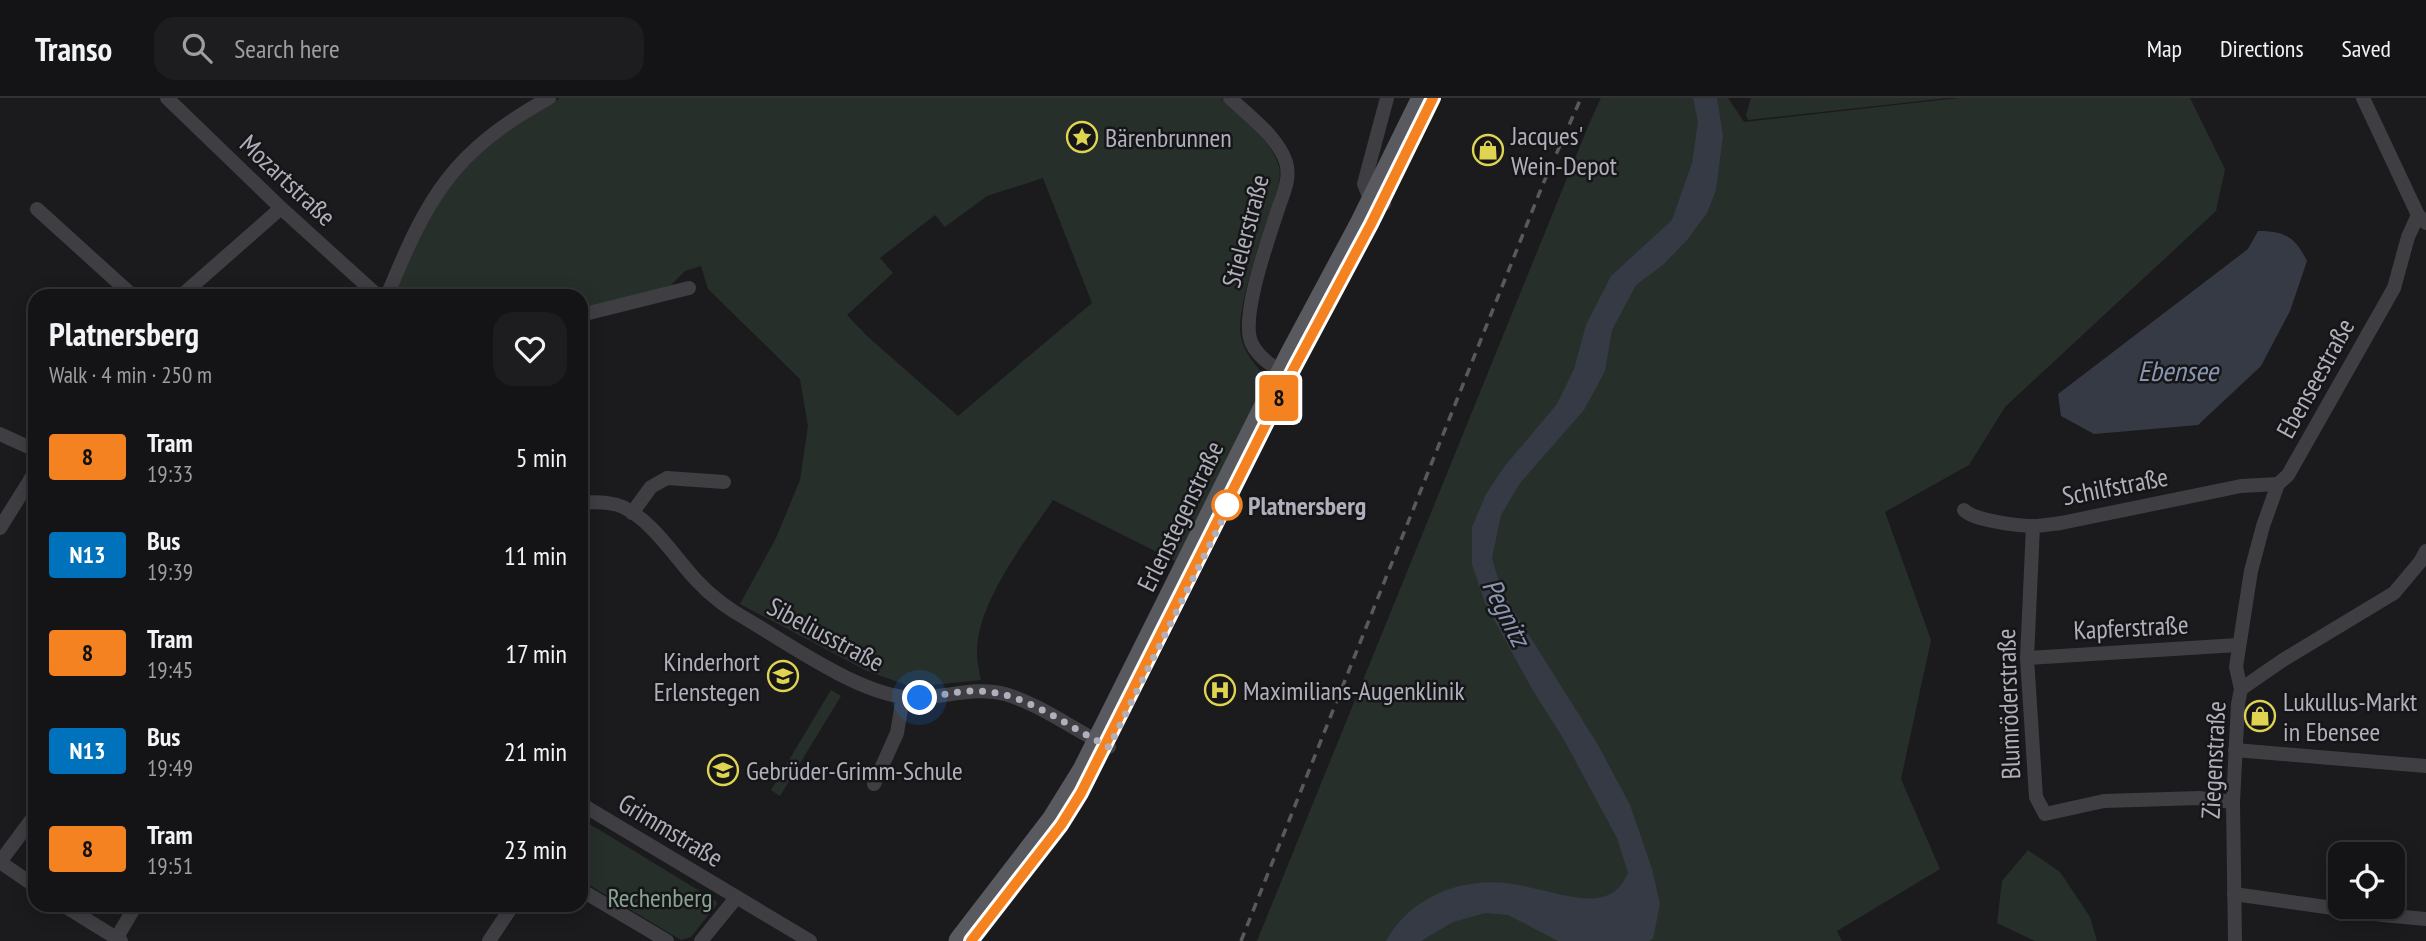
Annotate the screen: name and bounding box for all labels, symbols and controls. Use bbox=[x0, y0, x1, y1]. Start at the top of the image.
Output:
search box bbox=[154, 17, 644, 80]
text: Transo bbox=[35, 27, 112, 70]
icon: search bbox=[178, 29, 216, 67]
text: Search here bbox=[234, 32, 340, 65]
text: Map bbox=[2147, 33, 2182, 64]
text: Directions bbox=[2220, 33, 2304, 64]
text: Saved bbox=[2342, 33, 2391, 64]
place label: Jacques' Wein-Depot bbox=[1510, 119, 1617, 182]
place icon: Bärenbrunnen bbox=[1065, 120, 1099, 154]
place label: Bärenbrunnen bbox=[1105, 121, 1232, 154]
street label: Mozartstraße bbox=[233, 127, 343, 233]
shop icon: Jacques' Wein-Depot bbox=[1471, 133, 1505, 167]
street label: Stielerstraße bbox=[1214, 171, 1276, 291]
text: Platnersberg bbox=[49, 312, 199, 355]
button: heart bbox=[493, 312, 567, 386]
street label: Ebenseestraße bbox=[2269, 312, 2361, 444]
water label: Ebensee bbox=[2138, 352, 2221, 389]
text: Walk · 4 min · 250 m bbox=[49, 360, 212, 389]
line badge: 8 bbox=[1256, 375, 1302, 421]
text: 8 bbox=[1273, 382, 1285, 413]
text: Tram bbox=[147, 426, 193, 459]
street label: Erlenstegenstraße bbox=[1129, 436, 1231, 596]
text: 8 bbox=[82, 441, 93, 472]
text: 5 min bbox=[516, 441, 567, 474]
text: 19:33 bbox=[147, 459, 193, 488]
street label: Schilfstraße bbox=[2059, 460, 2171, 512]
place label: Platnersberg bbox=[1248, 489, 1366, 522]
marker: Platnersberg bbox=[1212, 490, 1242, 520]
text: Bus bbox=[147, 524, 180, 557]
text: N13 bbox=[70, 539, 105, 570]
text: 11 min bbox=[504, 539, 567, 572]
text: 19:39 bbox=[147, 557, 193, 586]
water label: Pegnitz bbox=[1474, 572, 1541, 655]
street label: Sibeliusstraße bbox=[762, 590, 890, 678]
street label: Kapferstraße bbox=[2073, 608, 2189, 646]
text: Tram bbox=[147, 622, 193, 655]
street label: Blumröderstraße bbox=[1989, 628, 2027, 780]
text: 8 bbox=[82, 637, 93, 668]
text: 17 min bbox=[505, 637, 567, 670]
place label: Kinderhort Erlenstegen bbox=[654, 645, 760, 708]
text: 19:45 bbox=[147, 655, 193, 684]
school or university icon: Kinderhort Erlenstegen bbox=[766, 659, 800, 693]
hospital icon: Maximilians-Augenklinik bbox=[1203, 673, 1237, 707]
place label: Maximilians-Augenklinik bbox=[1243, 674, 1465, 707]
your location bbox=[902, 680, 937, 715]
place label: Lukullus-Markt in Ebensee bbox=[2283, 685, 2417, 748]
shop icon: Lukullus-Markt in Ebensee bbox=[2243, 699, 2277, 733]
street label: Ziegenstraße bbox=[2193, 700, 2233, 820]
text: Bus bbox=[147, 720, 180, 753]
text: N13 bbox=[70, 735, 105, 766]
text: 21 min bbox=[504, 735, 567, 768]
text: 19:49 bbox=[147, 753, 193, 782]
school or university icon: Gebrüder-Grimm-Schule bbox=[706, 753, 740, 787]
place label: Gebrüder-Grimm-Schule bbox=[746, 754, 963, 787]
street label: Grimmstraße bbox=[613, 786, 729, 874]
text: Tram bbox=[147, 818, 193, 851]
text: 8 bbox=[82, 833, 93, 864]
text: 23 min bbox=[504, 833, 567, 866]
map controls bbox=[2328, 842, 2405, 919]
button: locate bbox=[2328, 842, 2405, 919]
text: 19:51 bbox=[147, 851, 193, 880]
park label: Rechenberg bbox=[607, 881, 713, 914]

